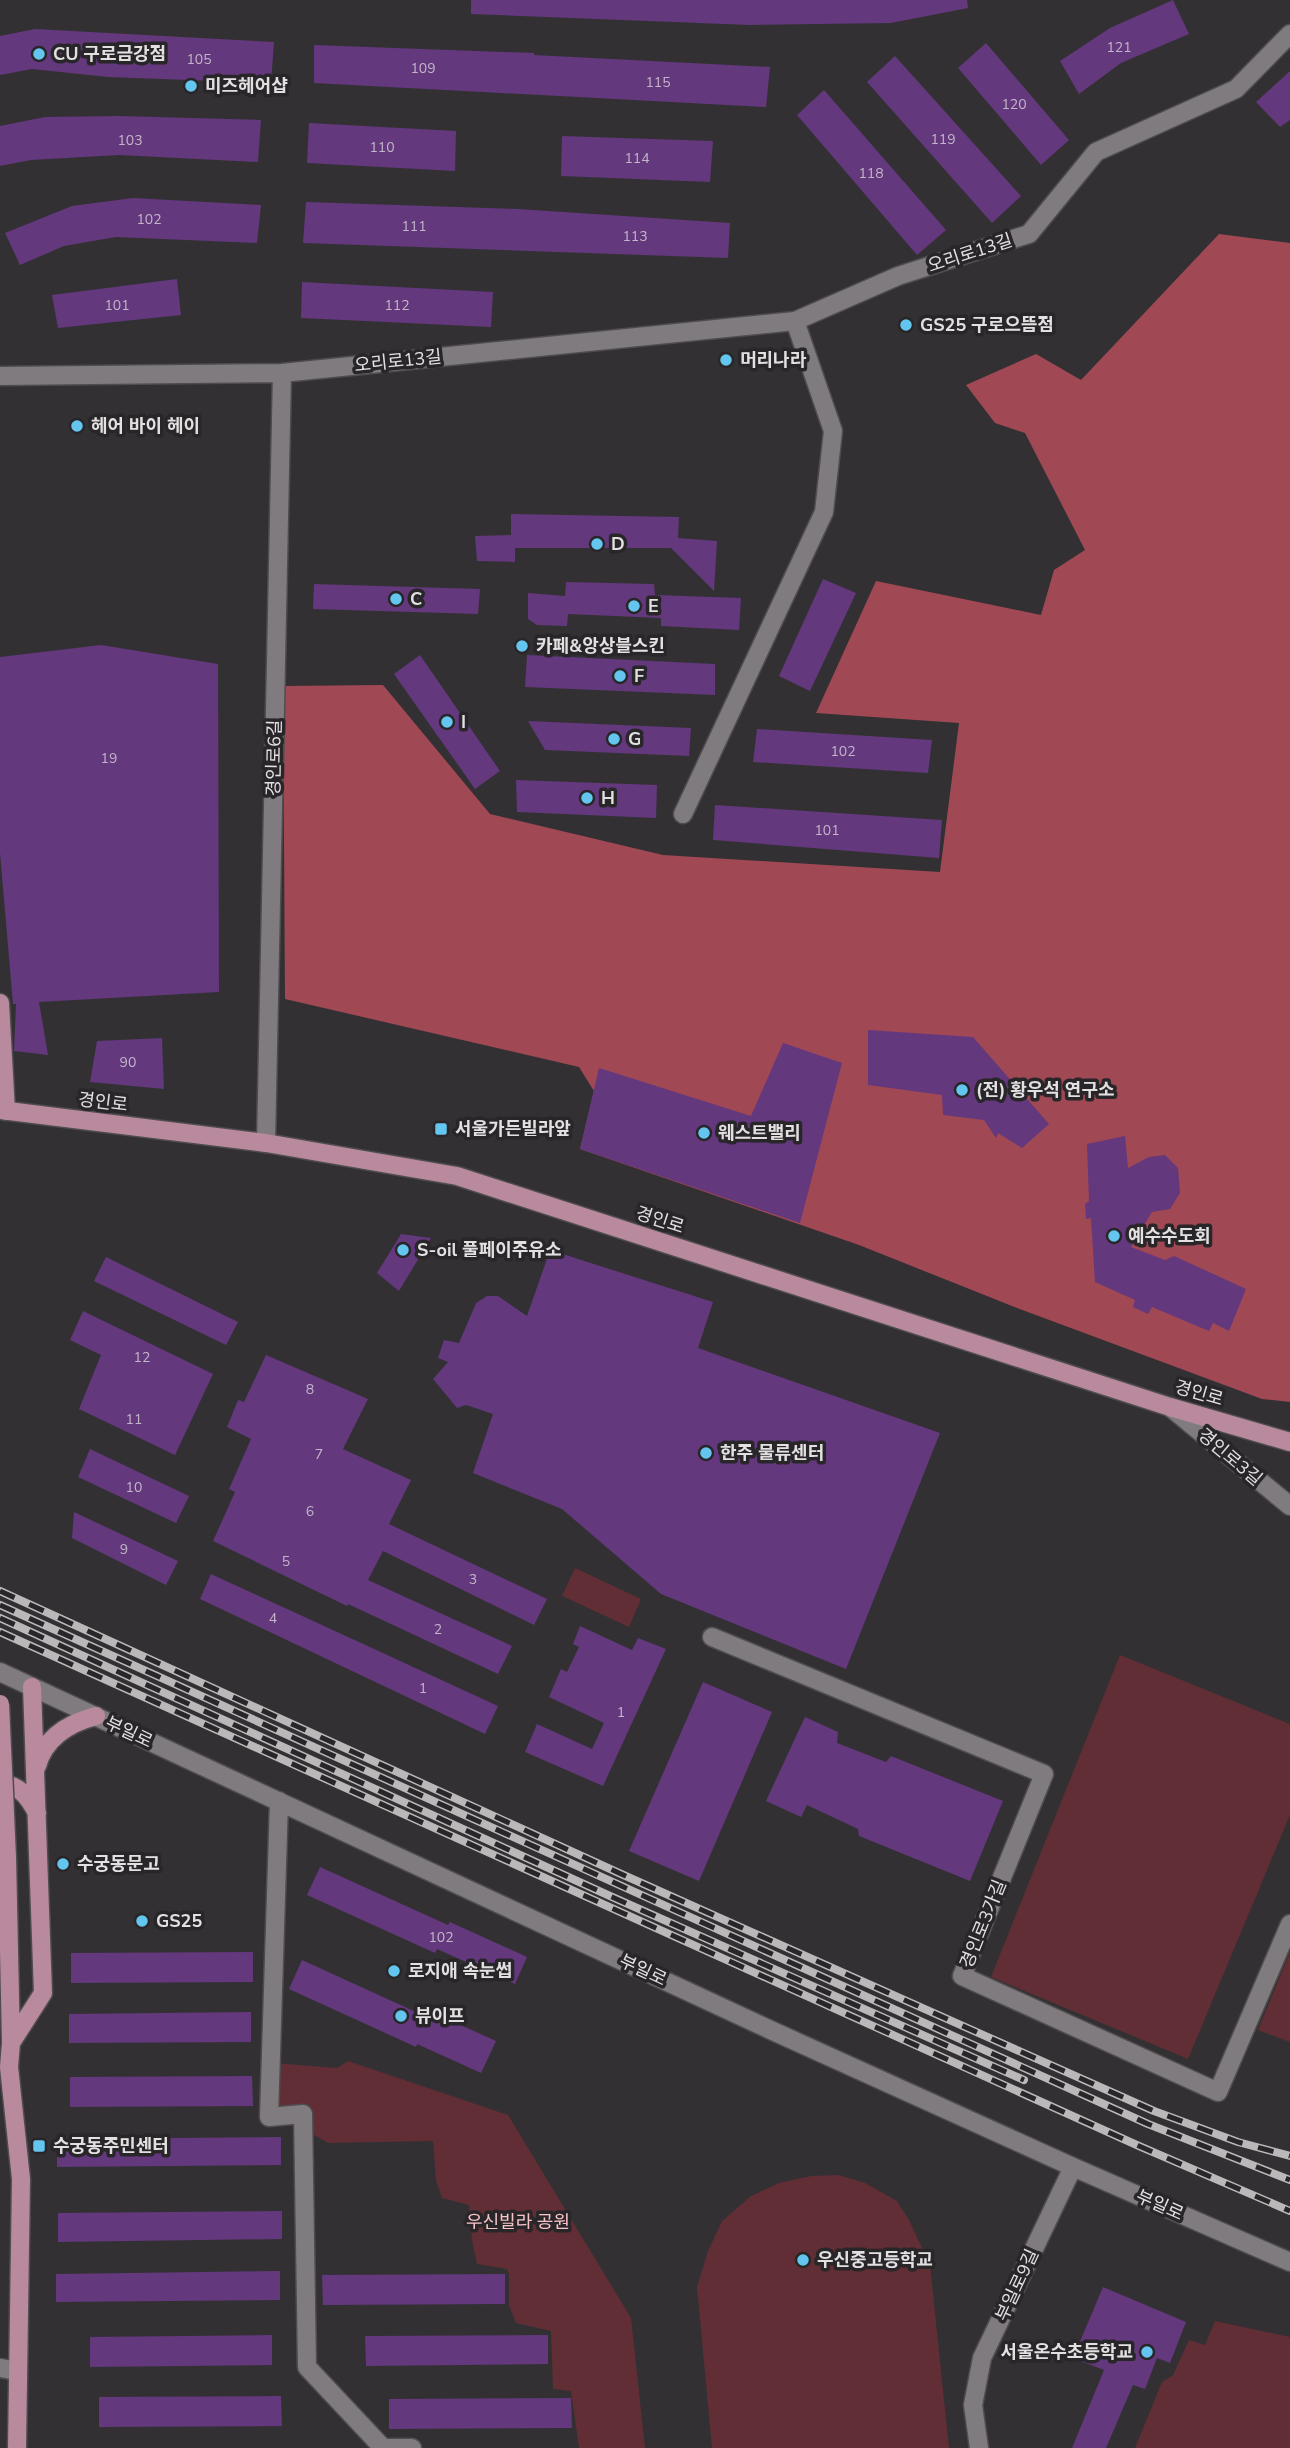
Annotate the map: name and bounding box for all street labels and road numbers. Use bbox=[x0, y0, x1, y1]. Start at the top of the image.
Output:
street label: 오리로13길 bbox=[925, 228, 1015, 278]
street label: 오리로13길 bbox=[353, 344, 443, 378]
street label: 경인로6길 bbox=[261, 719, 287, 797]
street label: 경인로 bbox=[77, 1087, 129, 1117]
street label: 경인로 bbox=[633, 1201, 687, 1239]
street label: 경인로 bbox=[1172, 1375, 1226, 1411]
street label: 경인로3길 bbox=[1193, 1423, 1267, 1491]
street label: 부일로 bbox=[101, 1711, 157, 1753]
street label: 경인로3가길 bbox=[954, 1876, 1012, 1972]
street label: 부일로 bbox=[615, 1949, 671, 1991]
street label: 부일로 bbox=[1132, 2184, 1188, 2226]
street label: 부일로9길 bbox=[990, 2245, 1044, 2325]

